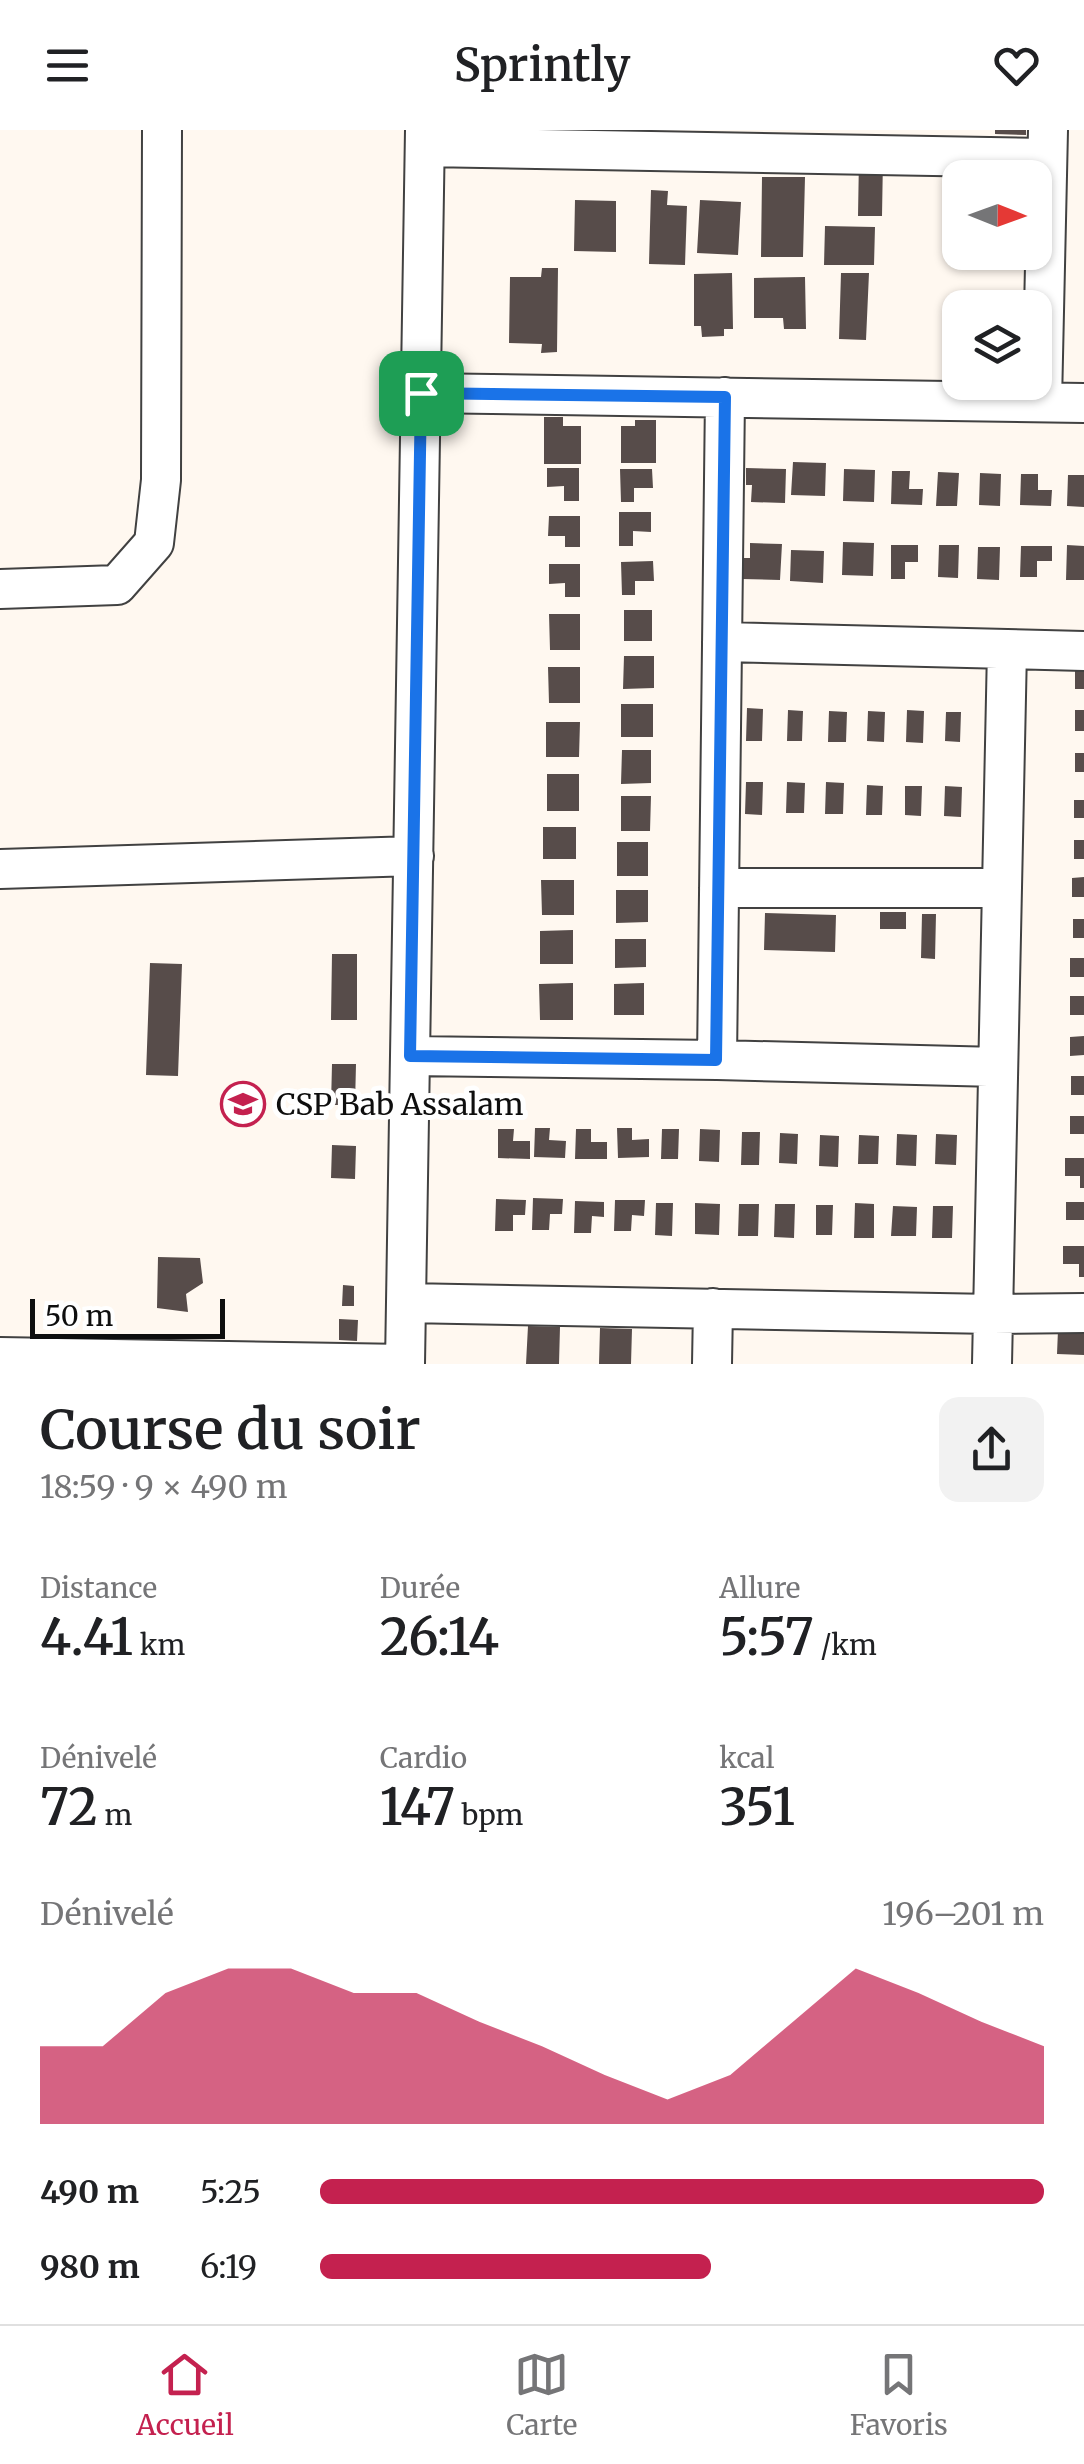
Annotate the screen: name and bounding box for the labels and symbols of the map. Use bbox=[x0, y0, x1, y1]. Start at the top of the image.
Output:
north arrow bbox=[942, 160, 1052, 270]
pin bbox=[379, 351, 464, 436]
school or university icon: CSP Bab Assalam bbox=[220, 1081, 266, 1127]
place label: CSP Bab Assalam bbox=[276, 1085, 524, 1123]
scale bar bbox=[30, 1294, 225, 1338]

